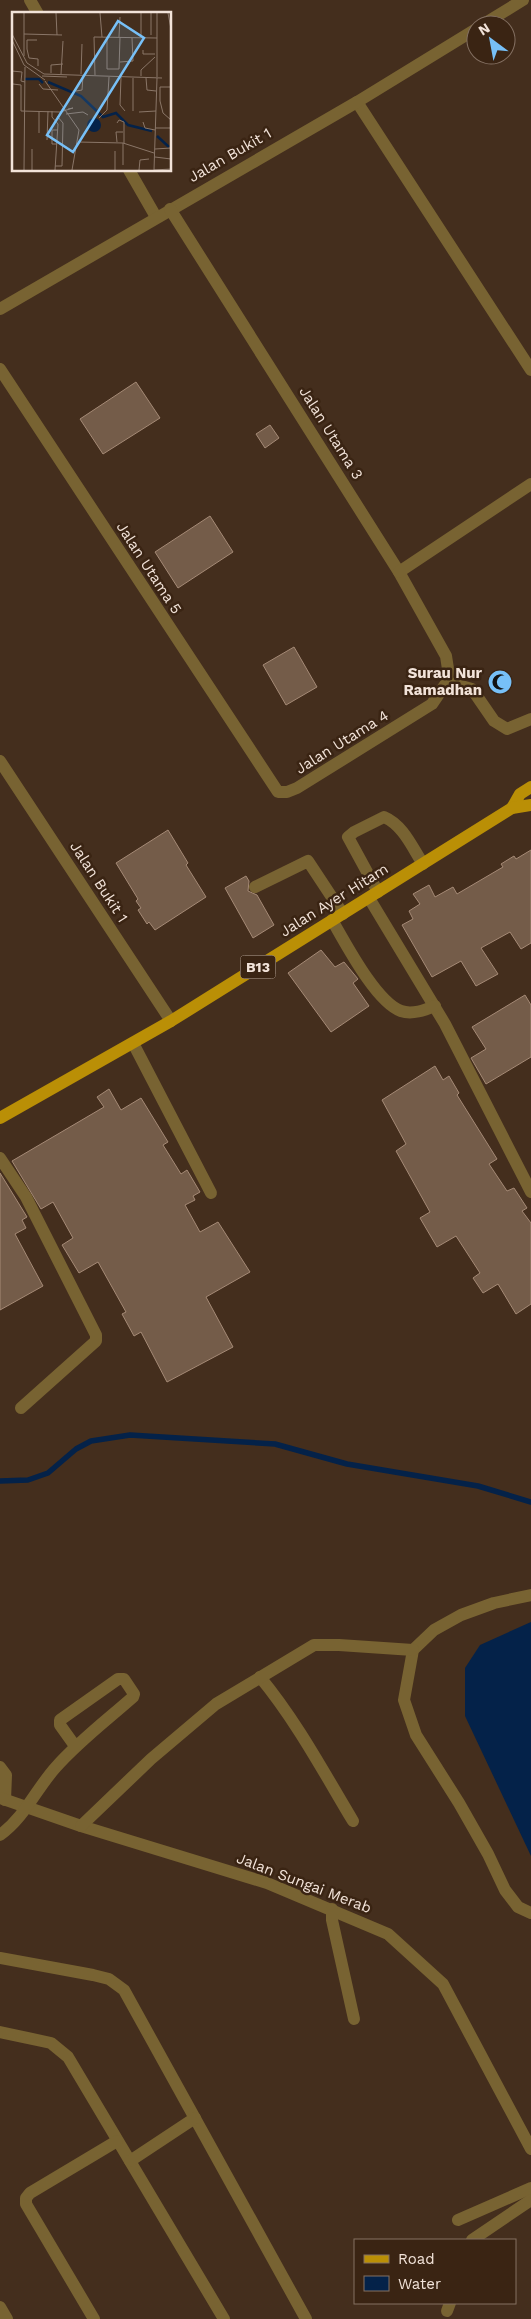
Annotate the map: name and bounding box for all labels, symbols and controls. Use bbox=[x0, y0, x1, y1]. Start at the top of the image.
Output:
inset map bbox=[12, 12, 171, 171]
north arrow bbox=[466, 15, 516, 65]
text: N bbox=[475, 19, 493, 39]
street label: Jalan Bukit 1 bbox=[185, 124, 275, 186]
street label: Jalan Utama 3 bbox=[295, 383, 367, 483]
street label: Jalan Utama 5 bbox=[113, 519, 185, 617]
place label: Surau Nur Ramadhan bbox=[404, 664, 483, 699]
mosque icon: Surau Nur Ramadhan bbox=[487, 669, 513, 695]
street label: Jalan Utama 4 bbox=[292, 706, 392, 778]
street label: Jalan Bukit 1 bbox=[66, 838, 132, 926]
street label: Jalan Ayer Hitam bbox=[277, 859, 391, 941]
road number: B13 bbox=[240, 956, 276, 979]
street label: Jalan Sungai Merab bbox=[234, 1849, 374, 1917]
legend bbox=[354, 2239, 516, 2304]
text: Road bbox=[398, 2250, 435, 2268]
text: Water bbox=[398, 2275, 441, 2293]

